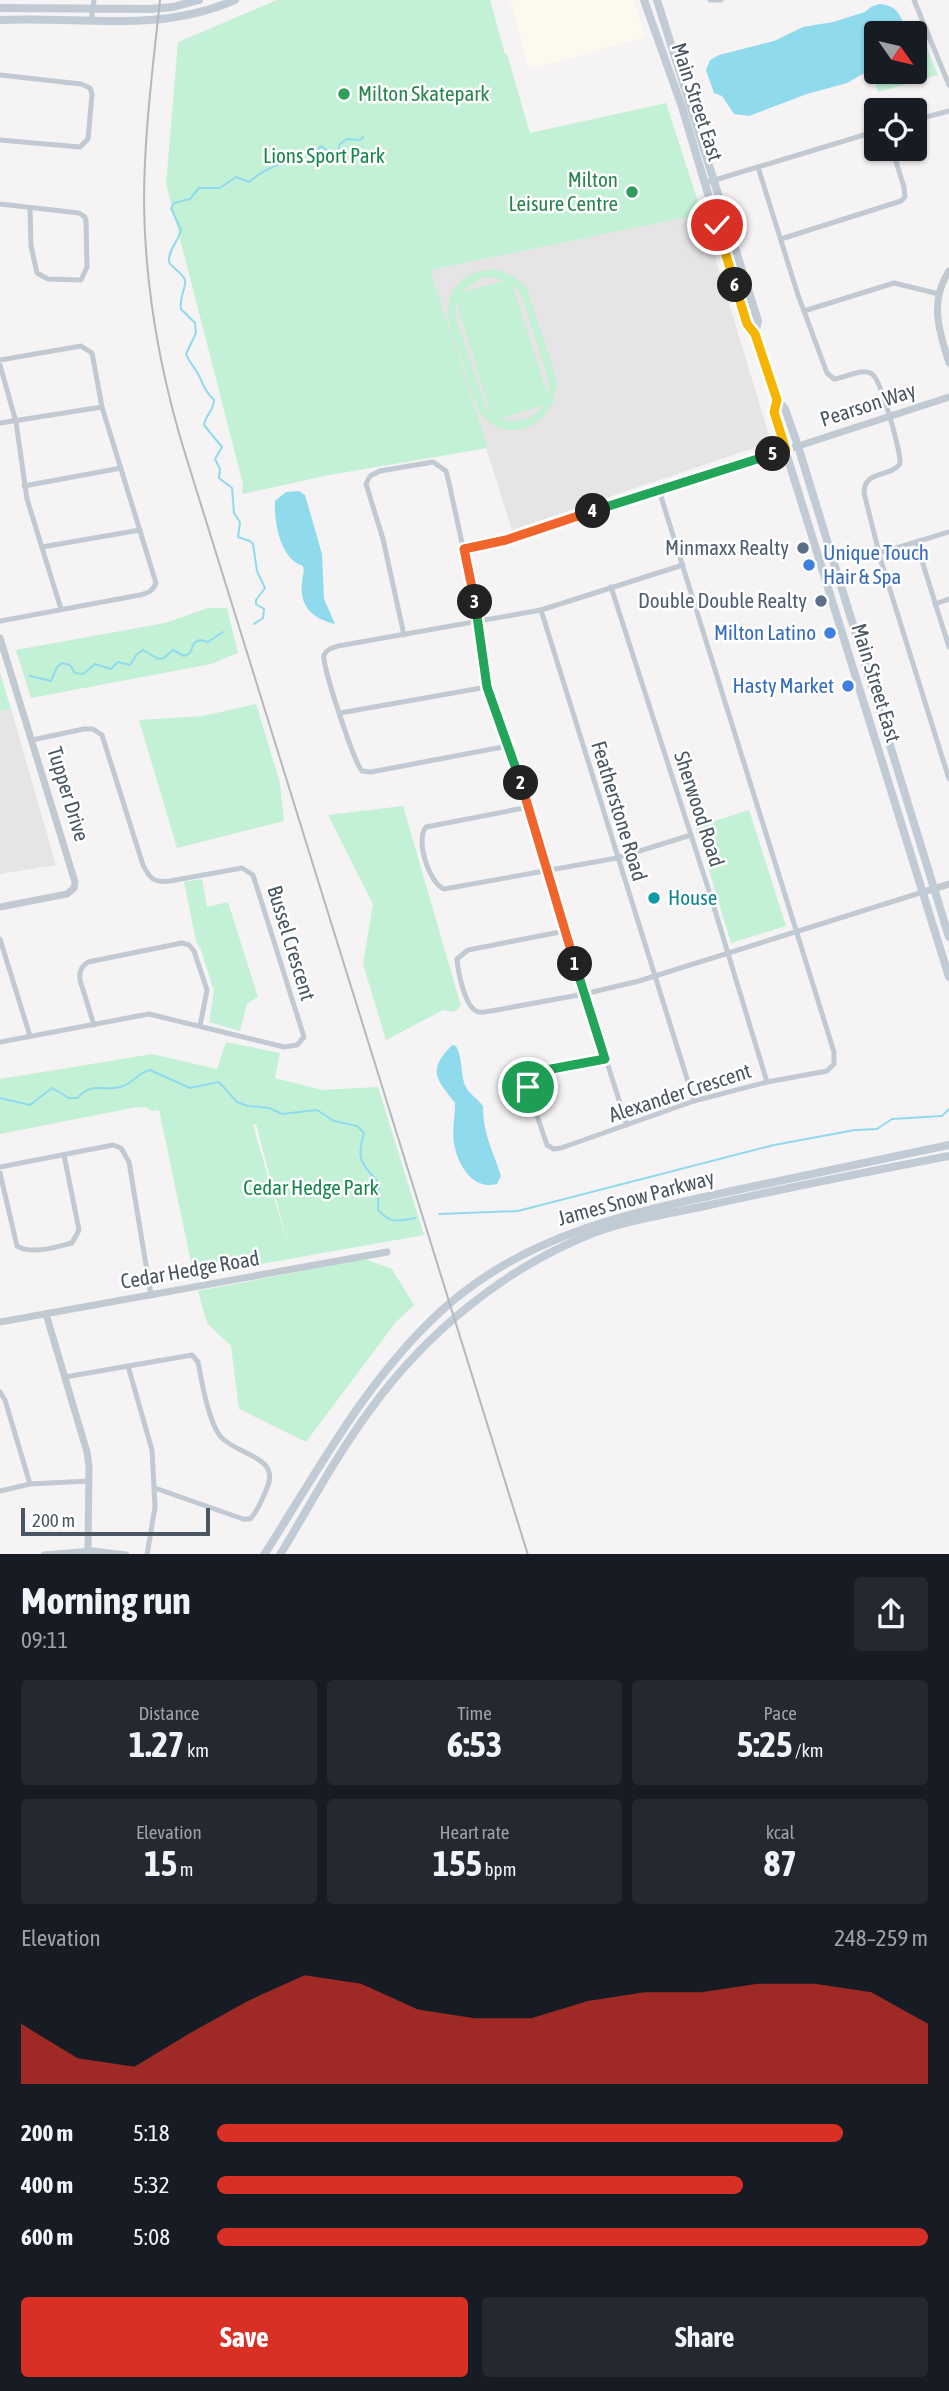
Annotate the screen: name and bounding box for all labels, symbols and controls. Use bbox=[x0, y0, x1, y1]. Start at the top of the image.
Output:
north arrow bbox=[864, 21, 928, 84]
map controls bbox=[864, 21, 927, 161]
street label: Main Street East bbox=[668, 40, 728, 164]
place label: Milton Skatepark bbox=[358, 81, 490, 105]
marker: Milton Skatepark bbox=[336, 86, 352, 102]
button: locate bbox=[864, 98, 927, 161]
park label: Lions Sport Park bbox=[263, 143, 385, 167]
place label: Milton Leisure Centre bbox=[508, 167, 618, 215]
marker: Milton Leisure Centre bbox=[624, 184, 640, 200]
pin bbox=[687, 195, 747, 255]
icon: check bbox=[698, 206, 736, 244]
pin: 6 bbox=[718, 268, 752, 302]
text: 6 bbox=[730, 273, 739, 295]
street label: Pearson Way bbox=[817, 377, 919, 431]
pin: 5 bbox=[756, 436, 790, 472]
text: 5 bbox=[768, 442, 777, 464]
pin: 4 bbox=[576, 494, 610, 528]
text: 4 bbox=[588, 499, 597, 521]
place label: Minmaxx Realty bbox=[665, 535, 789, 559]
marker: Minmaxx Realty bbox=[795, 540, 811, 556]
place label: Unique Touch Hair & Spa bbox=[823, 540, 929, 588]
marker: Unique Touch Hair & Spa bbox=[801, 557, 817, 573]
pin: 3 bbox=[458, 584, 492, 620]
place label: Double Double Realty bbox=[638, 588, 807, 612]
text: 3 bbox=[470, 590, 479, 612]
marker: Double Double Realty bbox=[813, 593, 829, 609]
place label: Milton Latino bbox=[714, 620, 816, 644]
street label: Main Street East bbox=[848, 620, 906, 745]
marker: Milton Latino bbox=[822, 625, 838, 641]
place label: Hasty Market bbox=[733, 673, 834, 697]
marker: Hasty Market bbox=[840, 678, 856, 694]
street label: Featherstone Road bbox=[587, 738, 653, 884]
street label: Tupper Drive bbox=[43, 744, 95, 844]
street label: Sherwood Road bbox=[670, 748, 730, 869]
pin: 2 bbox=[504, 766, 538, 800]
text: 2 bbox=[516, 771, 525, 793]
street label: Bussel Crescent bbox=[263, 882, 321, 1003]
place label: House bbox=[668, 885, 717, 909]
marker: House bbox=[646, 890, 662, 906]
pin: 1 bbox=[558, 946, 592, 982]
text: 1 bbox=[570, 952, 579, 974]
pin bbox=[498, 1057, 558, 1117]
street label: Alexander Crescent bbox=[606, 1058, 754, 1126]
icon: arrive bbox=[509, 1068, 547, 1106]
street label: James Snow Parkway bbox=[555, 1164, 717, 1230]
park label: Cedar Hedge Park bbox=[243, 1175, 379, 1199]
street label: Cedar Hedge Road bbox=[119, 1245, 261, 1293]
scale bar bbox=[21, 1506, 210, 1537]
text: 200 m bbox=[32, 1509, 75, 1531]
button: share bbox=[854, 1577, 928, 1651]
text: Morning run bbox=[21, 1579, 191, 1622]
text: 09:11 bbox=[21, 1627, 68, 1653]
text: Distance bbox=[138, 1702, 199, 1724]
text: Time bbox=[457, 1702, 492, 1724]
text: Pace bbox=[763, 1702, 797, 1724]
text: 1.27 bbox=[129, 1724, 184, 1764]
text: 6:53 bbox=[447, 1724, 502, 1764]
text: 5:25 bbox=[737, 1724, 792, 1764]
text: km bbox=[184, 1739, 209, 1761]
text: /km bbox=[792, 1739, 823, 1761]
text: Elevation bbox=[136, 1821, 202, 1843]
text: Heart rate bbox=[440, 1821, 509, 1843]
text: kcal bbox=[766, 1821, 795, 1843]
text: 15 bbox=[144, 1843, 177, 1883]
text: 155 bbox=[433, 1843, 482, 1883]
text: 87 bbox=[764, 1843, 797, 1883]
text: m bbox=[177, 1858, 193, 1880]
text: bpm bbox=[482, 1858, 516, 1880]
text: Elevation bbox=[21, 1925, 101, 1951]
text: 248–259 m bbox=[834, 1925, 928, 1951]
text: 200 m bbox=[21, 2120, 73, 2146]
text: 5:18 bbox=[133, 2120, 170, 2146]
text: 400 m bbox=[21, 2172, 73, 2198]
text: 5:32 bbox=[133, 2172, 170, 2198]
text: 600 m bbox=[21, 2224, 73, 2250]
text: 5:08 bbox=[133, 2224, 170, 2250]
button: Save bbox=[21, 2297, 468, 2377]
button: Share bbox=[482, 2297, 928, 2377]

